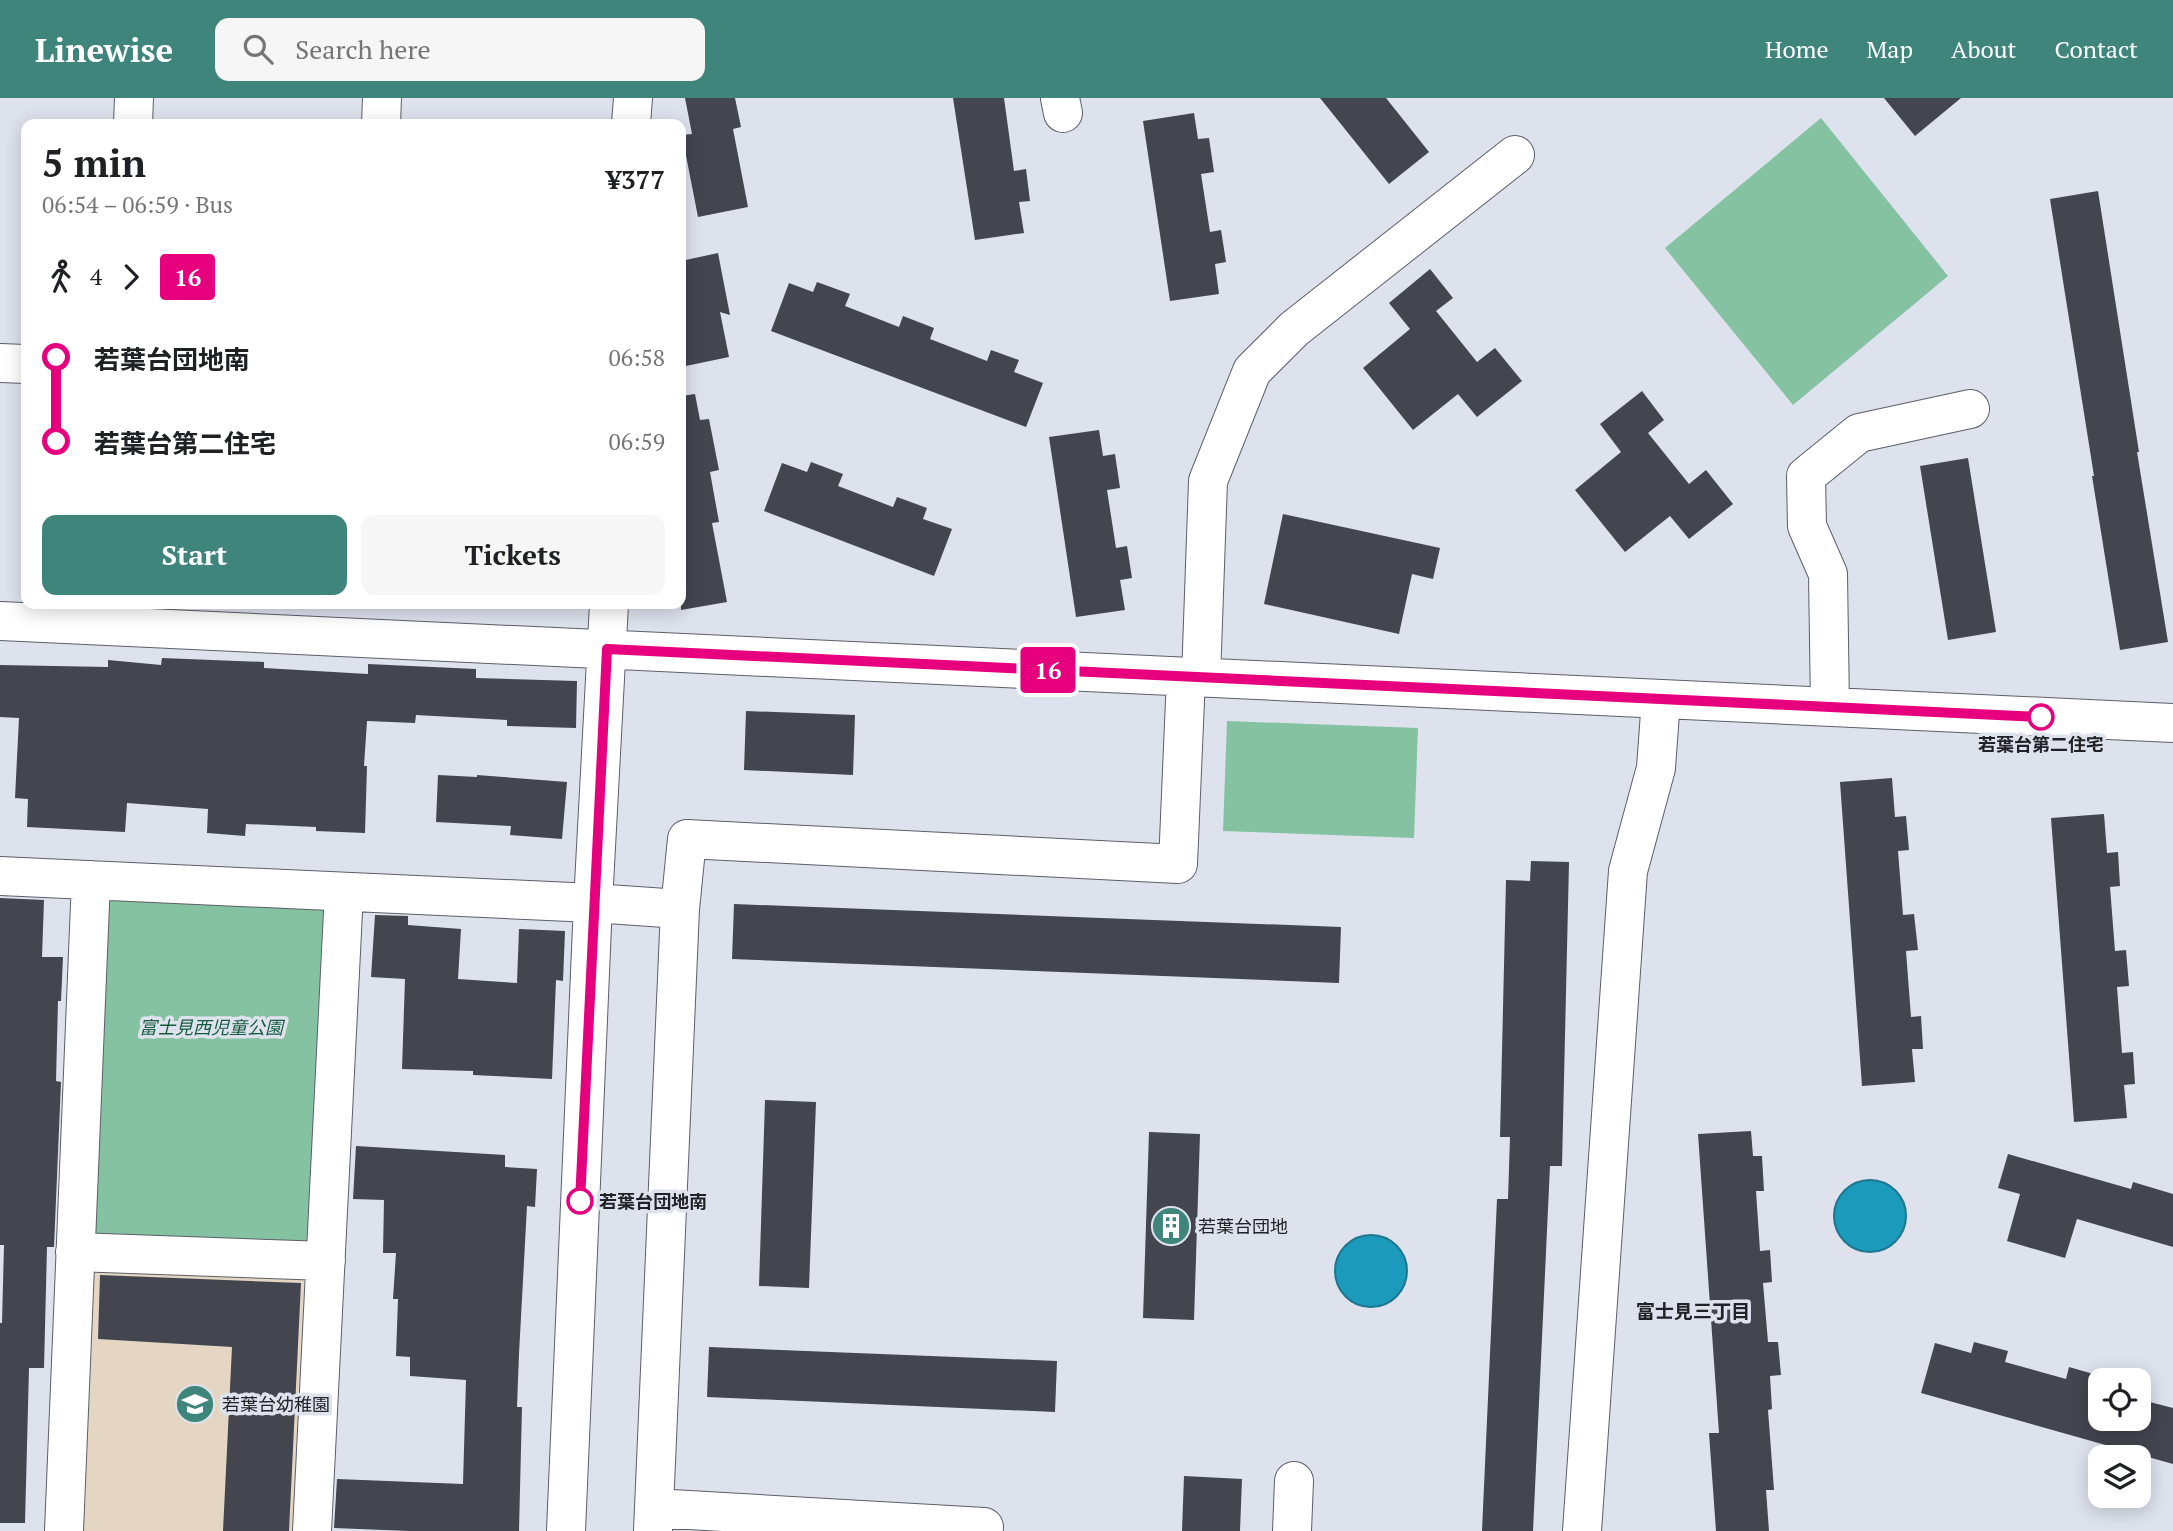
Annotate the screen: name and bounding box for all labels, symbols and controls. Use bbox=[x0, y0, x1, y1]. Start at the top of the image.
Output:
search box bbox=[215, 18, 705, 81]
text: Linewise bbox=[35, 28, 173, 71]
icon: search bbox=[239, 30, 277, 68]
text: Search here bbox=[295, 32, 430, 66]
text: Home bbox=[1765, 33, 1829, 65]
text: Map bbox=[1867, 33, 1913, 65]
text: About bbox=[1951, 33, 2017, 65]
text: Contact bbox=[2055, 33, 2138, 65]
text: 5 min bbox=[42, 138, 146, 188]
text: ¥377 bbox=[606, 162, 665, 196]
text: 06:54 – 06:59 · Bus bbox=[42, 189, 233, 220]
icon: walk bbox=[42, 258, 80, 296]
icon: forward bbox=[112, 258, 150, 296]
text: 4 bbox=[90, 261, 102, 292]
text: 16 bbox=[174, 261, 201, 293]
text: 若葉台団地南 bbox=[94, 342, 250, 376]
text: 06:58 bbox=[608, 342, 665, 373]
text: 若葉台第二住宅 bbox=[94, 426, 276, 460]
text: 06:59 bbox=[608, 426, 665, 457]
button: Start bbox=[42, 515, 347, 595]
button: Tickets bbox=[361, 515, 665, 595]
line badge: 16 bbox=[1016, 647, 1080, 693]
text: 16 bbox=[1034, 654, 1062, 686]
marker: 若葉台第二住宅 bbox=[2028, 704, 2054, 730]
place label: 若葉台第二住宅 bbox=[1978, 732, 2104, 756]
park label: 富士見西児童公園 bbox=[139, 1015, 286, 1039]
marker: 若葉台団地南 bbox=[567, 1188, 593, 1214]
place label: 若葉台団地南 bbox=[599, 1189, 707, 1213]
building icon: 若葉台団地 bbox=[1150, 1205, 1192, 1247]
place label: 若葉台団地 bbox=[1198, 1214, 1288, 1238]
district label: 富士見三丁目 bbox=[1636, 1298, 1750, 1323]
map controls bbox=[2088, 1368, 2151, 1508]
button: locate bbox=[2088, 1368, 2151, 1431]
school or university icon: 若葉台幼稚園 bbox=[174, 1383, 216, 1425]
place label: 若葉台幼稚園 bbox=[222, 1392, 330, 1416]
button: layers bbox=[2088, 1445, 2151, 1508]

